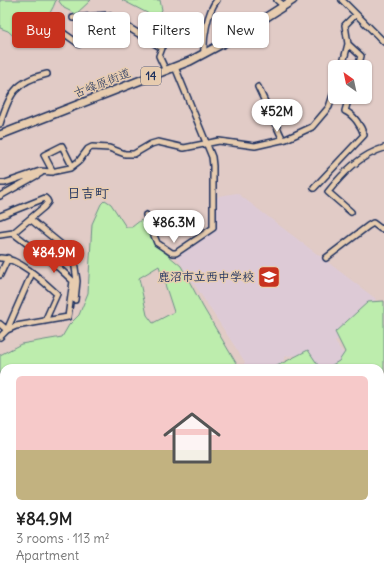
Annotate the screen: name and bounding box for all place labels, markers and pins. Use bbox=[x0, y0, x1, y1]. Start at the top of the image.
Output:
pin: ¥52M bbox=[253, 99, 301, 133]
pin: ¥86.3M bbox=[141, 210, 207, 244]
pin: ¥84.9M bbox=[21, 240, 87, 274]
school or university icon: 鹿沼市立西中学校 bbox=[256, 264, 282, 290]
place label: 鹿沼市立西中学校 bbox=[158, 269, 254, 284]

